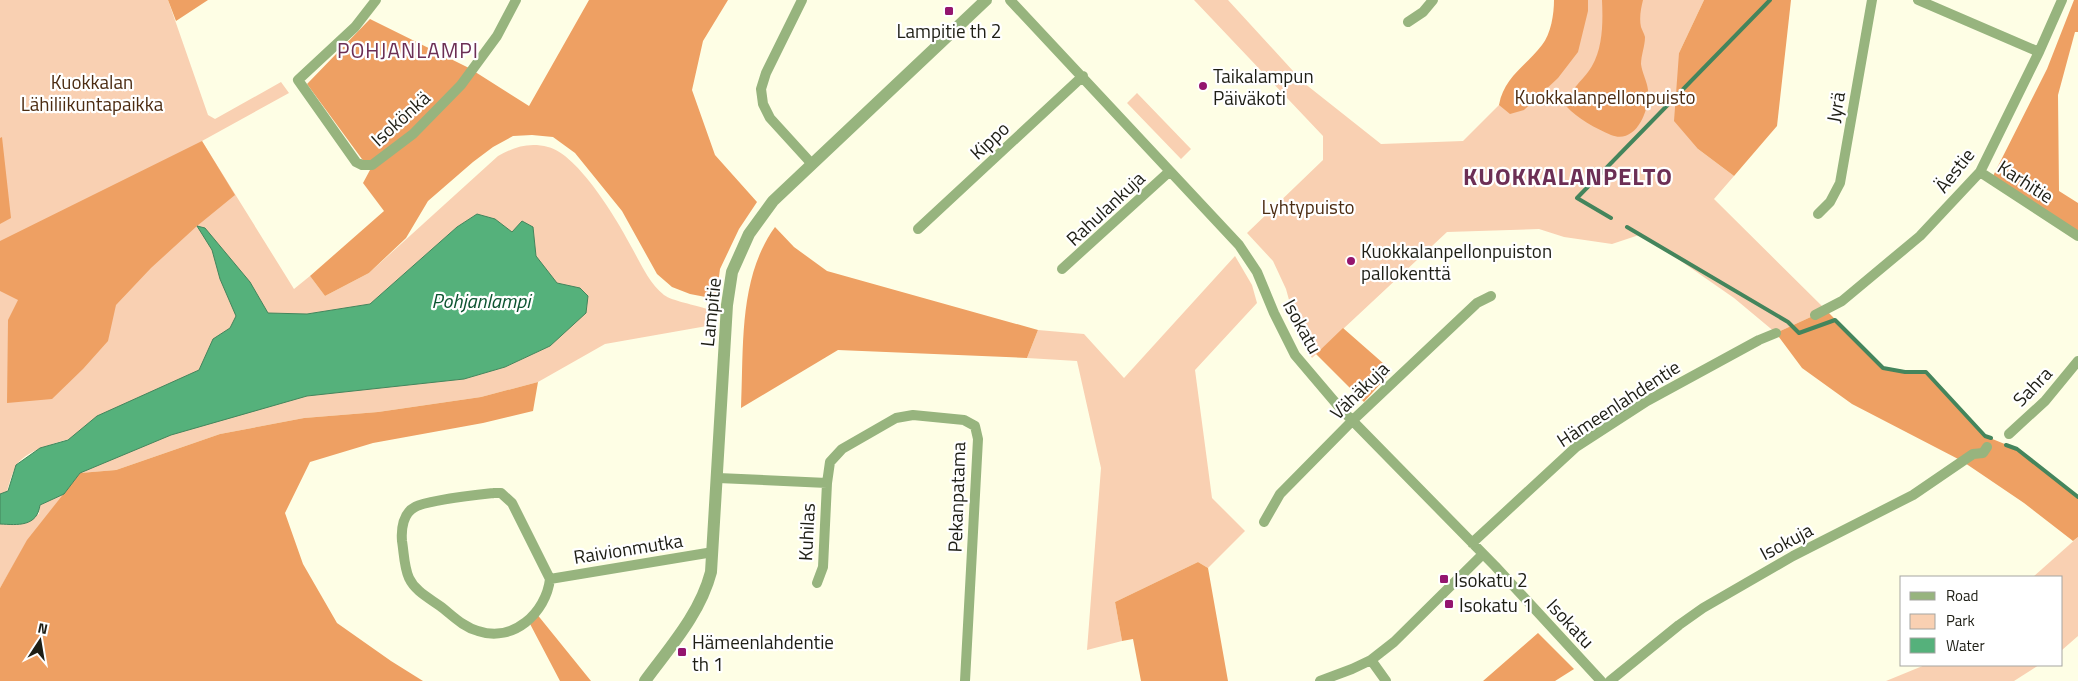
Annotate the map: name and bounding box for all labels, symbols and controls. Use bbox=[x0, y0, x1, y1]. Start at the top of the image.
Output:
marker: Lampitie th 2 bbox=[943, 5, 955, 17]
place label: Lampitie th 2 bbox=[897, 16, 1001, 45]
district label: POHJANLAMPI bbox=[337, 34, 479, 66]
place label: Taikalampun Päiväkoti bbox=[1213, 61, 1314, 112]
park label: Kuokkalan Lähiliikuntapaikka bbox=[21, 67, 164, 118]
marker: Taikalampun Päiväkoti bbox=[1197, 80, 1209, 92]
park label: Kuokkalanpellonpuisto bbox=[1515, 82, 1695, 111]
street label: Isokönkä bbox=[364, 83, 437, 153]
street label: Jyrä bbox=[1818, 89, 1852, 125]
street label: Kippo bbox=[963, 114, 1015, 166]
street label: Äestie bbox=[1927, 141, 1981, 199]
street label: Karhitie bbox=[1992, 152, 2060, 210]
district label: KUOKKALANPELTO bbox=[1463, 158, 1673, 194]
street label: Rahulankuja bbox=[1059, 163, 1151, 252]
park label: Lyhtypuisto bbox=[1261, 192, 1355, 221]
place label: Kuokkalanpellonpuiston pallokenttä bbox=[1361, 236, 1552, 287]
marker: Kuokkalanpellonpuiston pallokenttä bbox=[1345, 255, 1357, 267]
street label: Lampitie bbox=[692, 276, 728, 348]
water label: Pohjanlampi bbox=[432, 285, 533, 316]
street label: Isokatu bbox=[1276, 293, 1330, 359]
street label: Hämeenlahdentie bbox=[1551, 352, 1685, 454]
street label: Vähäkuja bbox=[1323, 354, 1396, 426]
street label: Sahra bbox=[2006, 359, 2059, 413]
street label: Pekanpatama bbox=[940, 441, 972, 553]
street label: Kuhilas bbox=[790, 502, 822, 562]
street label: Isokuja bbox=[1754, 515, 1818, 567]
street label: Raivionmutka bbox=[571, 525, 685, 571]
place label: Isokatu 2 bbox=[1454, 565, 1528, 594]
marker: Isokatu 2 bbox=[1438, 573, 1450, 585]
legend bbox=[1900, 576, 2063, 666]
text: Road bbox=[1946, 584, 1978, 607]
place label: Isokatu 1 bbox=[1459, 590, 1533, 619]
street label: Isokatu bbox=[1540, 592, 1602, 654]
marker: Isokatu 1 bbox=[1443, 598, 1455, 610]
text: Park bbox=[1946, 609, 1975, 632]
north arrow bbox=[15, 616, 65, 666]
text: N bbox=[36, 617, 50, 639]
place label: Hämeenlahdentie th 1 bbox=[692, 627, 834, 678]
text: Water bbox=[1946, 634, 1985, 657]
marker: Hämeenlahdentie th 1 bbox=[676, 646, 688, 658]

